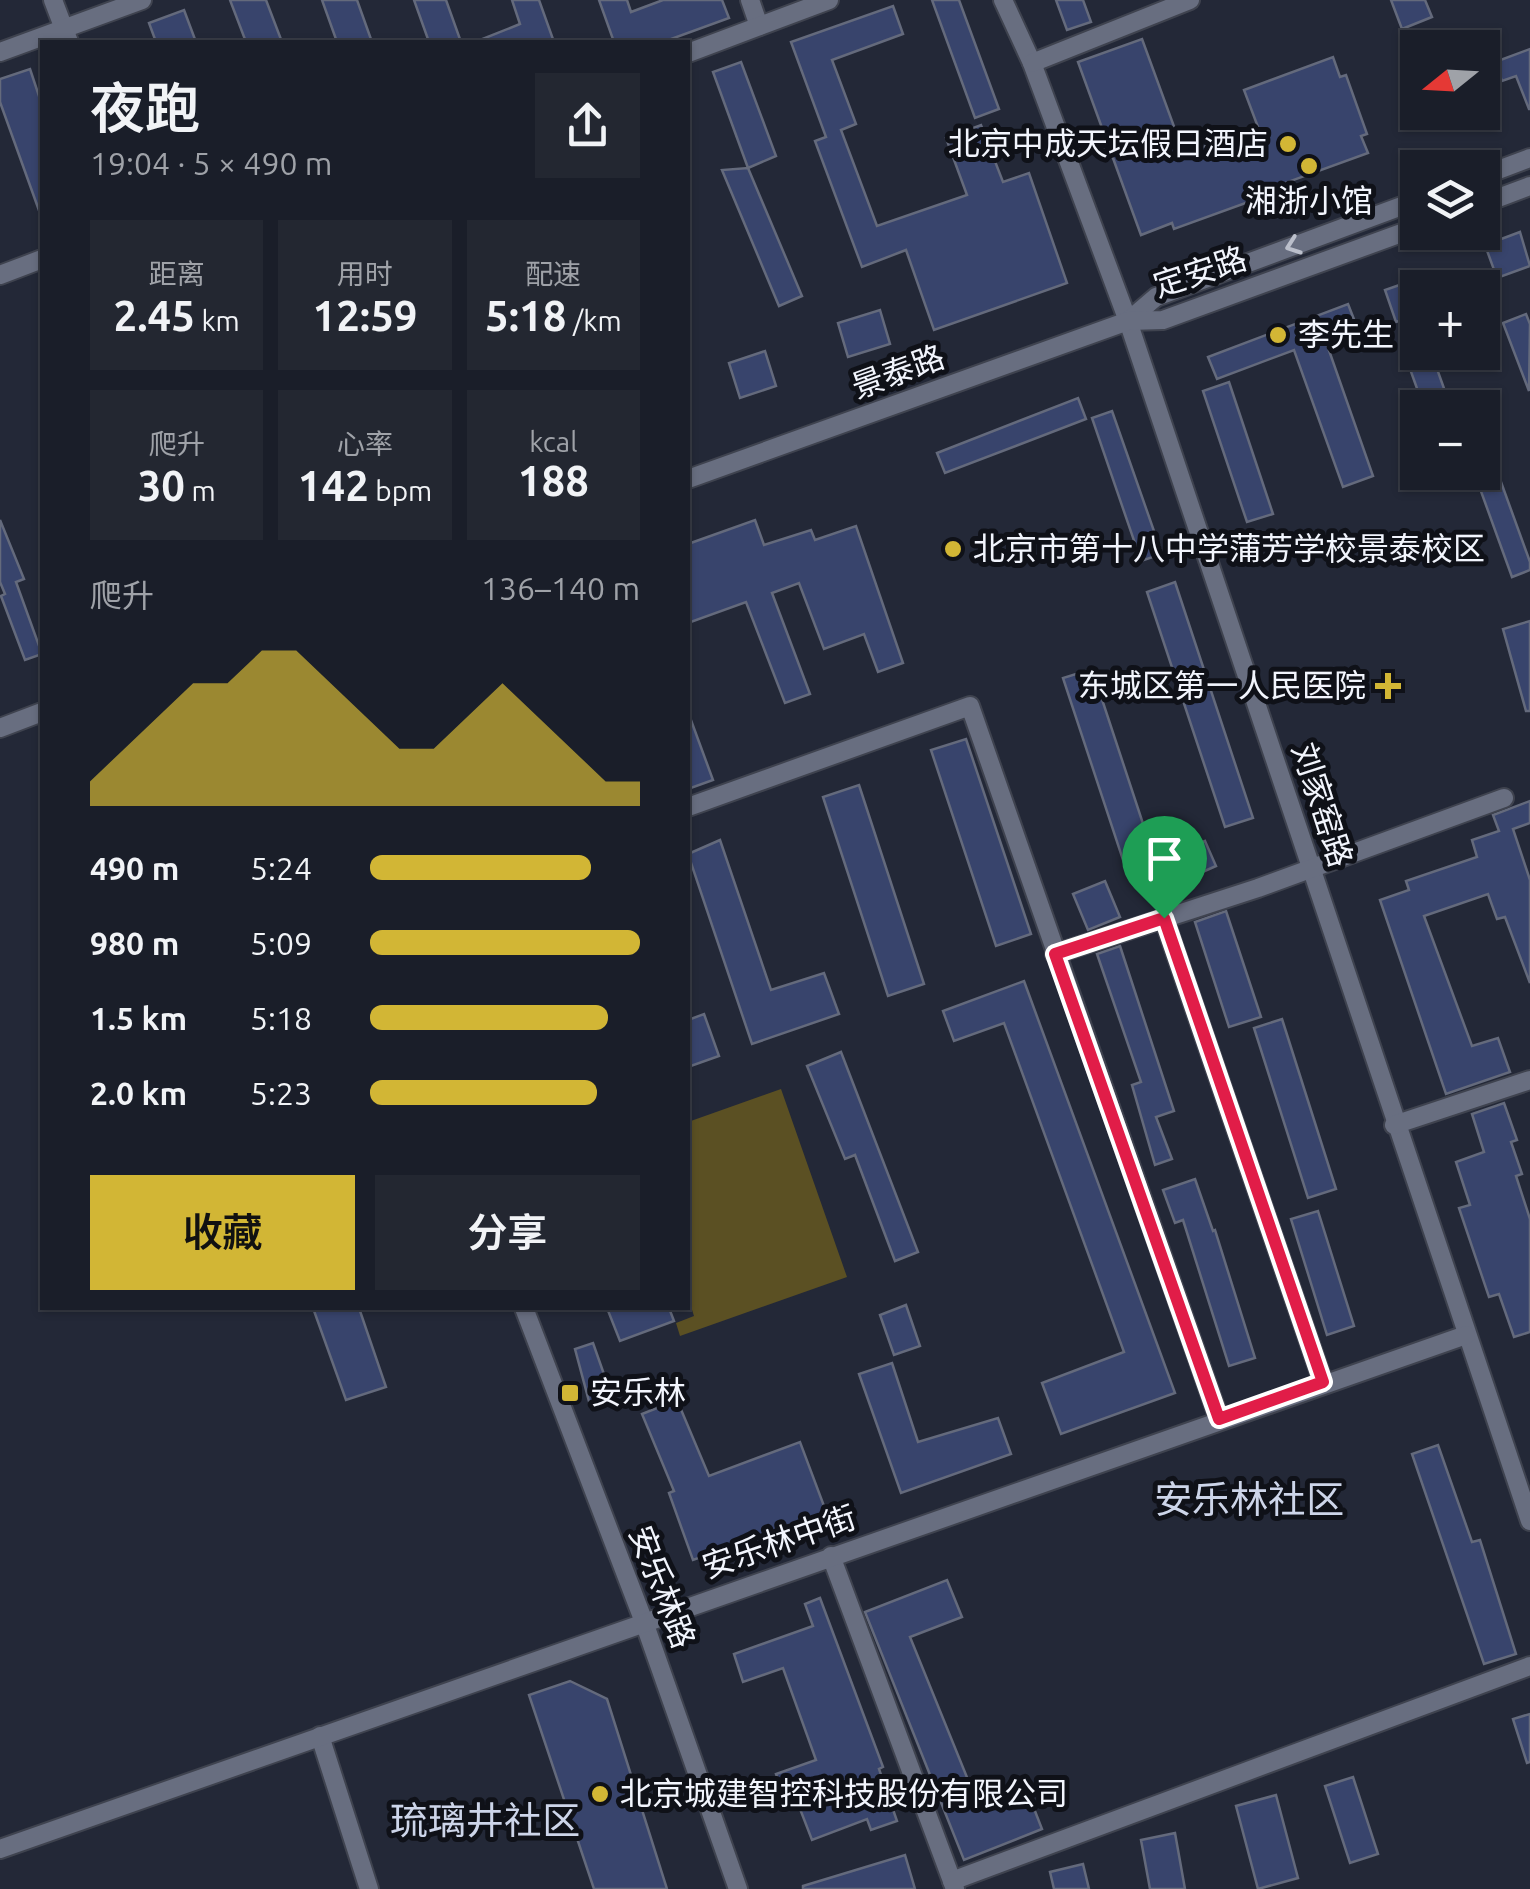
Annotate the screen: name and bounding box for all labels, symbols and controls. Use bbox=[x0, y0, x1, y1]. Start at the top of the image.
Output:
north arrow bbox=[1400, 30, 1500, 130]
map controls bbox=[1400, 30, 1500, 490]
button: share bbox=[535, 73, 640, 178]
text: 夜跑 bbox=[90, 77, 200, 138]
place label: 北京中成天坛假日酒店 bbox=[948, 125, 1268, 161]
marker: 北京中成天坛假日酒店 bbox=[1277, 133, 1299, 155]
text: 19:04 · 5 × 490 m bbox=[90, 145, 332, 181]
button: layers bbox=[1400, 150, 1500, 250]
marker: 湘浙小馆 bbox=[1298, 155, 1320, 177]
place label: 湘浙小馆 bbox=[1245, 182, 1373, 218]
one-way arrow bbox=[1286, 234, 1303, 255]
street label: 定安路 bbox=[1148, 239, 1251, 303]
text: 距离 bbox=[149, 258, 205, 289]
text: 用时 bbox=[337, 258, 393, 289]
text: 配速 bbox=[525, 258, 581, 289]
button: + bbox=[1400, 270, 1500, 370]
text: 2.45 bbox=[114, 292, 195, 339]
text: 12:59 bbox=[312, 292, 418, 339]
text: 5:18 bbox=[485, 292, 566, 339]
text: km bbox=[195, 305, 240, 336]
text: /km bbox=[566, 305, 622, 336]
place label: 李先生 bbox=[1298, 316, 1394, 352]
marker: 李先生 bbox=[1267, 324, 1289, 346]
street label: 景泰路 bbox=[846, 338, 949, 404]
button: − bbox=[1400, 390, 1500, 490]
text: kcal bbox=[529, 426, 577, 457]
text: 爬升 bbox=[149, 428, 205, 459]
text: 心率 bbox=[337, 428, 393, 459]
text: 188 bbox=[518, 457, 589, 504]
text: 30 bbox=[138, 462, 185, 509]
text: 142 bbox=[298, 462, 369, 509]
text: m bbox=[185, 475, 216, 506]
text: bpm bbox=[369, 475, 432, 506]
place label: 北京市第十八中学蒲芳学校景泰校区 bbox=[973, 530, 1485, 566]
marker: 北京市第十八中学蒲芳学校景泰校区 bbox=[942, 538, 964, 560]
text: 136–140 m bbox=[481, 570, 640, 606]
text: 爬升 bbox=[90, 577, 154, 613]
place label: 东城区第一人民医院 bbox=[1078, 667, 1366, 703]
marker: 东城区第一人民医院 bbox=[1375, 673, 1401, 699]
street label: 刘家窑路 bbox=[1286, 738, 1360, 871]
pin bbox=[1122, 816, 1207, 919]
icon: arrive bbox=[1137, 831, 1192, 886]
text: 490 m bbox=[90, 850, 179, 886]
text: 5:24 bbox=[250, 850, 312, 886]
text: 980 m bbox=[90, 925, 179, 961]
text: 5:09 bbox=[250, 925, 312, 961]
text: 1.5 km bbox=[90, 1000, 187, 1036]
text: 5:18 bbox=[250, 1000, 312, 1036]
text: 2.0 km bbox=[90, 1075, 187, 1111]
text: 5:23 bbox=[250, 1075, 312, 1111]
button: 收藏 bbox=[90, 1175, 355, 1290]
button: 分享 bbox=[375, 1175, 640, 1290]
place label: 安乐林 bbox=[590, 1374, 686, 1410]
marker: 安乐林 bbox=[559, 1382, 581, 1404]
district label: 安乐林社区 bbox=[1154, 1478, 1344, 1520]
street label: 安乐林中街 bbox=[697, 1498, 860, 1584]
street label: 安乐林路 bbox=[623, 1520, 703, 1653]
place label: 北京城建智控科技股份有限公司 bbox=[620, 1775, 1068, 1811]
marker: 北京城建智控科技股份有限公司 bbox=[589, 1783, 611, 1805]
district label: 琉璃井社区 bbox=[390, 1799, 580, 1841]

